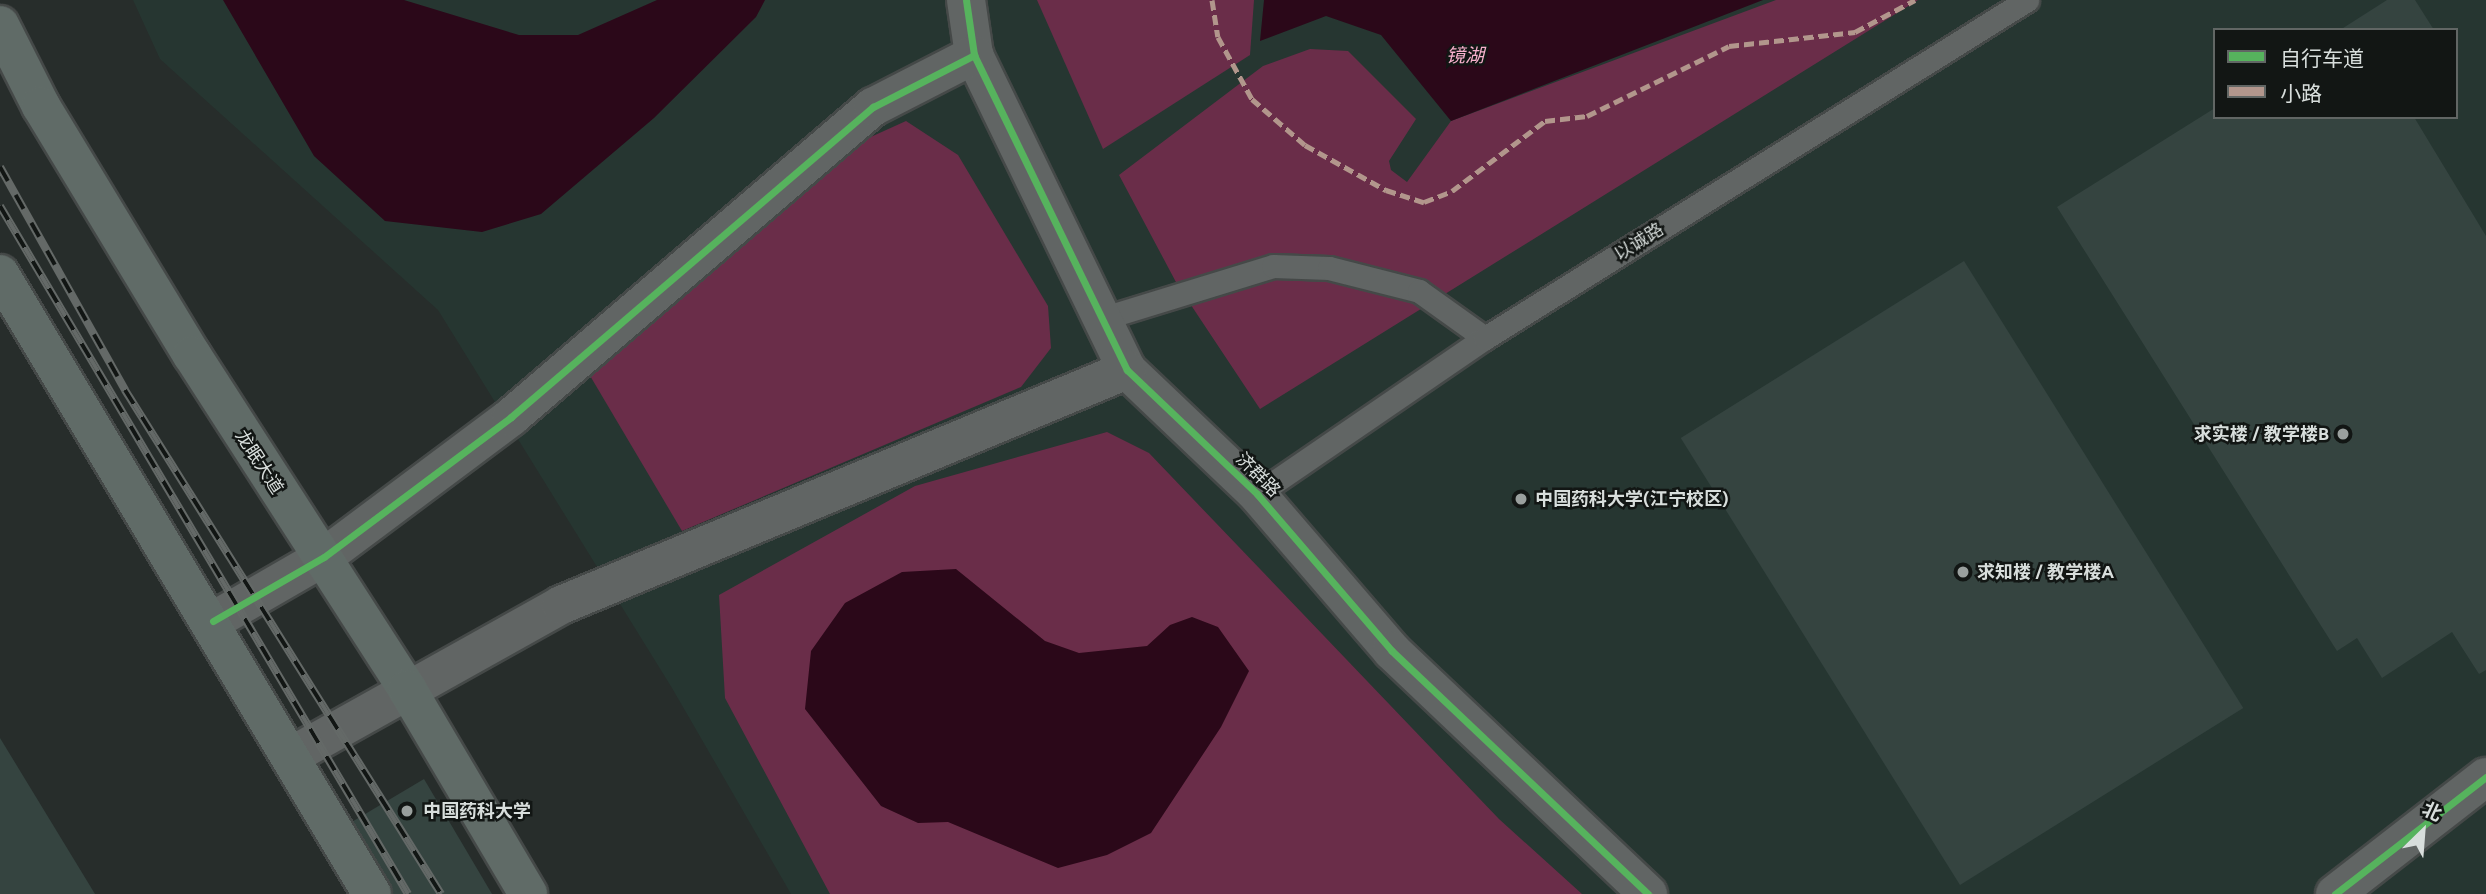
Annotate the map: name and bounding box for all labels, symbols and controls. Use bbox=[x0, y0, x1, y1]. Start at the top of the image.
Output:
legend bbox=[2213, 28, 2458, 119]
water label: 镜湖 bbox=[1446, 45, 1484, 67]
text: 自行车道 bbox=[2280, 46, 2364, 71]
text: 小路 bbox=[2280, 81, 2322, 106]
street label: 以诚路 bbox=[1610, 219, 1668, 265]
place label: 求实楼 / 教学楼B bbox=[2194, 423, 2329, 445]
street label: 龙眠大道 bbox=[230, 426, 288, 498]
marker: 求实楼 / 教学楼B bbox=[2335, 426, 2351, 442]
street label: 济群路 bbox=[1231, 448, 1285, 502]
place label: 中国药科大学(江宁校区) bbox=[1535, 488, 1729, 510]
marker: 中国药科大学(江宁校区) bbox=[1513, 491, 1529, 507]
place label: 求知楼 / 教学楼A bbox=[1977, 561, 2114, 583]
marker: 求知楼 / 教学楼A bbox=[1955, 564, 1971, 580]
north arrow bbox=[2388, 796, 2458, 866]
text: 北 bbox=[2419, 797, 2446, 826]
place label: 中国药科大学 bbox=[423, 800, 531, 822]
marker: 中国药科大学 bbox=[397, 801, 417, 821]

